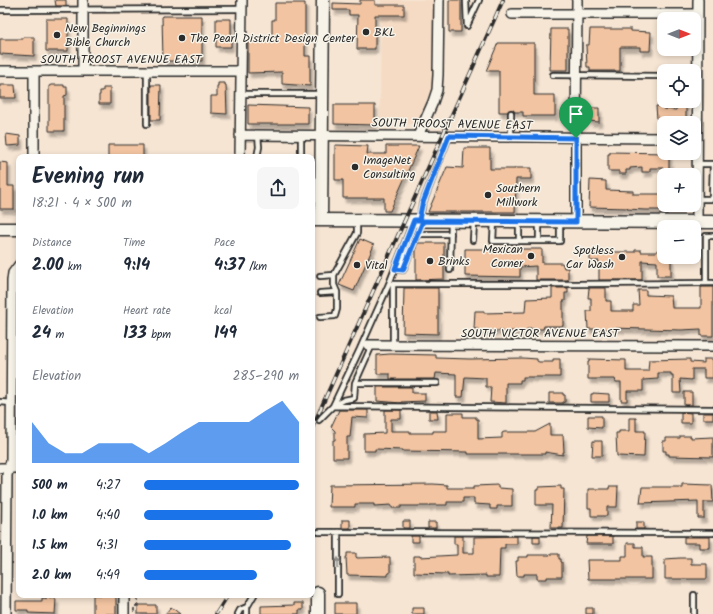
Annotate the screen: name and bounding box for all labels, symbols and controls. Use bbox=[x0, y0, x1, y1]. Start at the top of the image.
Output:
north arrow bbox=[657, 12, 701, 56]
map controls bbox=[657, 12, 701, 264]
place label: New Beginnings Bible Church bbox=[65, 19, 146, 52]
place label: BKL bbox=[374, 23, 395, 42]
marker: BKL bbox=[361, 27, 371, 37]
place label: The Pearl District Design Center bbox=[190, 29, 356, 48]
marker: New Beginnings Bible Church bbox=[52, 30, 62, 40]
marker: The Pearl District Design Center bbox=[177, 33, 187, 43]
street label: SOUTH TROOST AVENUE EAST bbox=[41, 50, 203, 69]
button: locate bbox=[657, 64, 701, 108]
pin bbox=[559, 97, 593, 138]
icon: arrive bbox=[565, 103, 587, 125]
street label: SOUTH TROOST AVENUE EAST bbox=[371, 114, 534, 135]
button: layers bbox=[657, 116, 701, 160]
place label: ImageNet Consulting bbox=[363, 151, 416, 184]
text: Evening run bbox=[32, 160, 144, 195]
marker: ImageNet Consulting bbox=[350, 162, 360, 172]
button: share bbox=[257, 167, 299, 209]
button: + bbox=[657, 168, 701, 212]
place label: Southern Millwork bbox=[496, 179, 540, 212]
marker: Southern Millwork bbox=[483, 190, 493, 200]
text: 18:21 · 4 × 500 m bbox=[32, 193, 132, 214]
button: − bbox=[657, 220, 701, 264]
text: Distance bbox=[32, 234, 72, 252]
text: Time bbox=[123, 234, 145, 252]
text: Pace bbox=[214, 234, 235, 252]
place label: Mexican Corner bbox=[483, 240, 524, 273]
place label: Spotless Car Wash bbox=[566, 241, 614, 274]
marker: Mexican Corner bbox=[526, 251, 536, 261]
text: 2.00 bbox=[32, 252, 63, 279]
text: 9:14 bbox=[123, 252, 150, 279]
text: 4:37 bbox=[214, 252, 245, 279]
place label: Brinks bbox=[438, 252, 470, 271]
marker: Spotless Car Wash bbox=[617, 252, 627, 262]
place label: Vital bbox=[365, 256, 388, 275]
marker: Brinks bbox=[425, 256, 435, 266]
text: km bbox=[63, 258, 82, 276]
text: /km bbox=[245, 258, 267, 276]
marker: Vital bbox=[352, 260, 362, 270]
text: Elevation bbox=[32, 302, 74, 320]
text: Heart rate bbox=[123, 302, 171, 320]
text: kcal bbox=[214, 302, 232, 320]
text: 24 bbox=[32, 320, 51, 347]
text: 133 bbox=[123, 320, 147, 347]
text: 149 bbox=[214, 320, 237, 347]
street label: SOUTH VICTOR AVENUE EAST bbox=[461, 324, 621, 343]
text: m bbox=[51, 326, 64, 344]
text: bpm bbox=[147, 326, 171, 344]
text: Elevation bbox=[32, 366, 81, 387]
text: 285–290 m bbox=[233, 366, 299, 387]
text: 500 m bbox=[32, 475, 68, 496]
text: 4:27 bbox=[96, 475, 120, 496]
text: 1.0 km bbox=[32, 505, 68, 526]
text: 4:40 bbox=[96, 505, 120, 526]
text: 1.5 km bbox=[32, 535, 68, 556]
text: 4:31 bbox=[96, 535, 118, 556]
one-way arrow bbox=[335, 556, 341, 569]
text: 2.0 km bbox=[32, 565, 71, 586]
text: 4:49 bbox=[96, 565, 120, 586]

